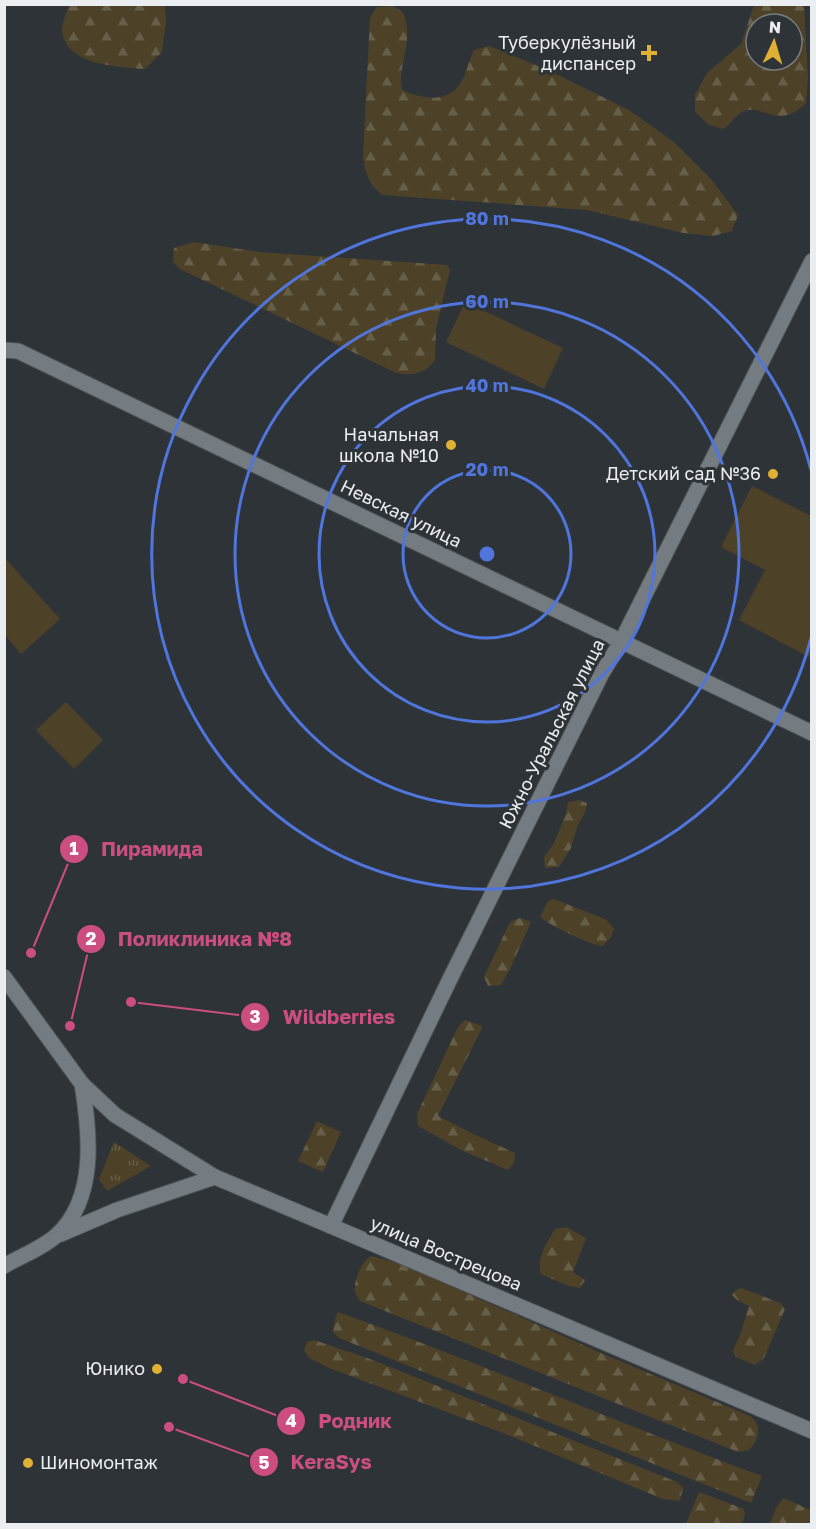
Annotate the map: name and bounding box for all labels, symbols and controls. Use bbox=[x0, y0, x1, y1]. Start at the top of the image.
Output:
north arrow bbox=[744, 12, 804, 72]
text: N bbox=[768, 17, 782, 37]
place label: Туберкулёзный диспансер bbox=[498, 31, 636, 74]
marker: Туберкулёзный диспансер bbox=[640, 44, 658, 62]
text: 80 m bbox=[465, 207, 509, 229]
text: 60 m bbox=[465, 290, 509, 312]
text: 40 m bbox=[465, 374, 509, 396]
place label: Начальная школа №10 bbox=[339, 423, 439, 466]
marker: Начальная школа №10 bbox=[444, 438, 458, 452]
text: 20 m bbox=[466, 458, 508, 480]
place label: Детский сад №36 bbox=[606, 462, 761, 484]
marker: Детский сад №36 bbox=[766, 467, 780, 481]
street label: Невская улица bbox=[337, 474, 466, 552]
centre of rings bbox=[477, 544, 497, 564]
street label: Южно-Уральская улица bbox=[494, 635, 609, 832]
callout: Пирамида bbox=[59, 830, 215, 868]
text: Пирамида bbox=[101, 836, 203, 860]
text: 1 bbox=[69, 837, 79, 859]
callout: Поликлиника №8 bbox=[76, 920, 305, 958]
text: Поликлиника №8 bbox=[118, 926, 292, 950]
text: 2 bbox=[86, 927, 97, 949]
callout: Wildberries bbox=[240, 998, 407, 1036]
text: Wildberries bbox=[283, 1004, 395, 1028]
text: 3 bbox=[250, 1005, 261, 1027]
street label: улица Вострецова bbox=[367, 1211, 526, 1295]
place label: Юнико bbox=[85, 1357, 145, 1379]
marker: Юнико bbox=[150, 1362, 164, 1376]
callout: Родник bbox=[276, 1402, 404, 1440]
text: Родник bbox=[318, 1408, 392, 1432]
text: 4 bbox=[285, 1409, 297, 1431]
callout: KeraSys bbox=[249, 1443, 384, 1481]
text: KeraSys bbox=[290, 1449, 372, 1473]
place label: Шиномонтаж bbox=[40, 1451, 158, 1473]
text: 5 bbox=[259, 1451, 270, 1473]
marker: Шиномонтаж bbox=[21, 1456, 35, 1470]

